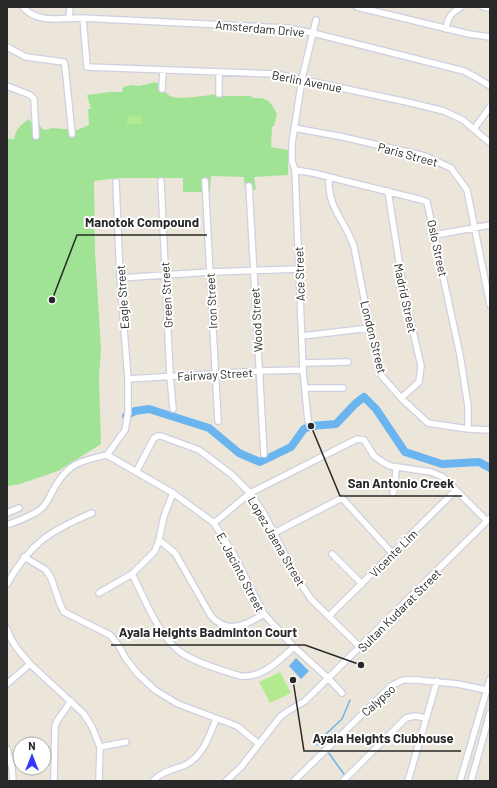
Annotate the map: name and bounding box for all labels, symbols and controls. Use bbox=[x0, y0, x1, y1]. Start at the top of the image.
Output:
street label: Amsterdam Drive bbox=[215, 17, 305, 39]
street label: Berlin Avenue bbox=[271, 67, 343, 95]
street label: Paris Street bbox=[376, 139, 440, 169]
callout: Manotok Compound bbox=[77, 210, 207, 235]
text: Manotok Compound bbox=[85, 214, 199, 230]
street label: Oslo Street bbox=[425, 218, 451, 278]
street label: Ace Street bbox=[291, 246, 307, 302]
street label: Green Street bbox=[157, 262, 175, 328]
street label: Madrid Street bbox=[392, 262, 420, 334]
street label: Eagle Street bbox=[113, 265, 131, 329]
street label: Iron Street bbox=[203, 273, 219, 329]
street label: Wood Street bbox=[247, 287, 265, 353]
street label: London Street bbox=[358, 299, 390, 375]
street label: Fairway Street bbox=[177, 365, 253, 383]
callout: San Antonio Creek bbox=[340, 471, 462, 496]
text: San Antonio Creek bbox=[348, 475, 454, 491]
street label: Lopez Jaena Street bbox=[246, 494, 308, 588]
street label: Vicente Lim bbox=[366, 526, 420, 580]
street label: E. Jacinto Street bbox=[214, 530, 268, 614]
street label: Sultan Kudarat Street bbox=[354, 565, 444, 655]
callout: Ayala Heights Badminton Court bbox=[111, 620, 305, 645]
text: Ayala Heights Badminton Court bbox=[119, 624, 297, 640]
street label: Calypso bbox=[358, 681, 398, 719]
callout: Ayala Heights Clubhouse bbox=[304, 726, 461, 751]
text: Ayala Heights Clubhouse bbox=[312, 730, 454, 746]
north arrow bbox=[12, 736, 52, 776]
text: N bbox=[28, 739, 36, 752]

